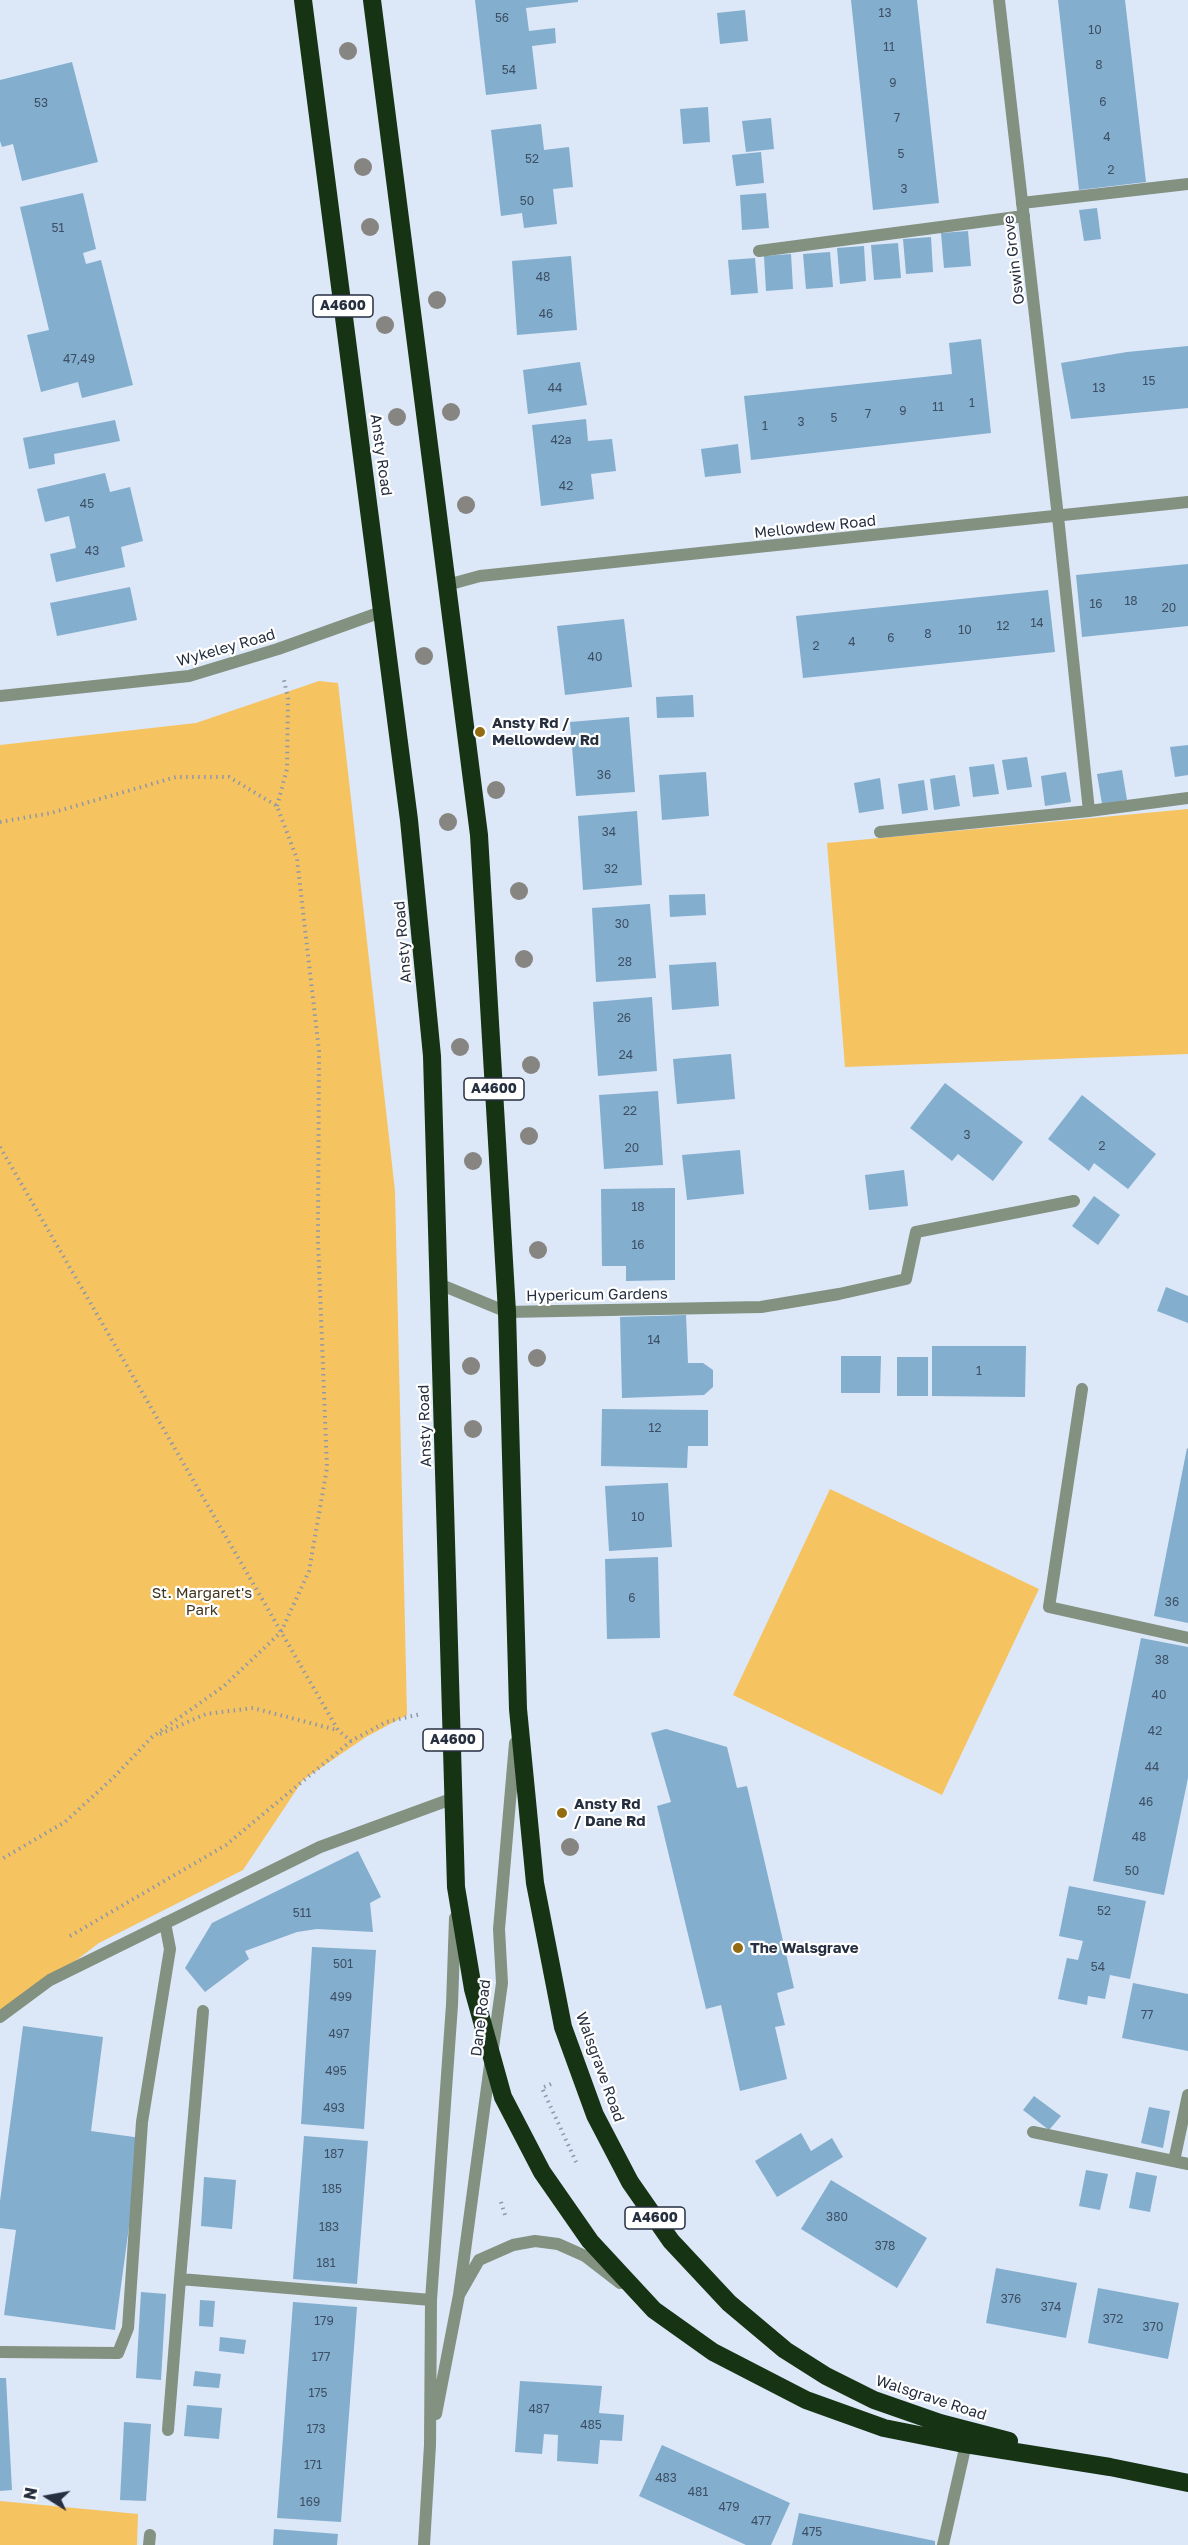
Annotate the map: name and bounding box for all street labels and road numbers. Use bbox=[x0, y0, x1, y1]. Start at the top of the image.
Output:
street label: Oswin Grove bbox=[1000, 214, 1028, 306]
road number: A4600 bbox=[313, 295, 373, 317]
street label: Ansty Road bbox=[366, 413, 396, 497]
street label: Mellowdew Road bbox=[753, 512, 877, 542]
street label: Wykeley Road bbox=[175, 625, 277, 671]
street label: Ansty Road bbox=[390, 900, 416, 984]
road number: A4600 bbox=[464, 1078, 524, 1100]
street label: Hypericum Gardens bbox=[526, 1285, 668, 1305]
street label: Ansty Road bbox=[415, 1384, 435, 1468]
road number: A4600 bbox=[423, 1729, 483, 1751]
street label: Dane Road bbox=[467, 1978, 495, 2058]
street label: Walsgrave Road bbox=[572, 2010, 628, 2124]
road number: A4600 bbox=[625, 2207, 685, 2229]
street label: Walsgrave Road bbox=[873, 2372, 989, 2424]

